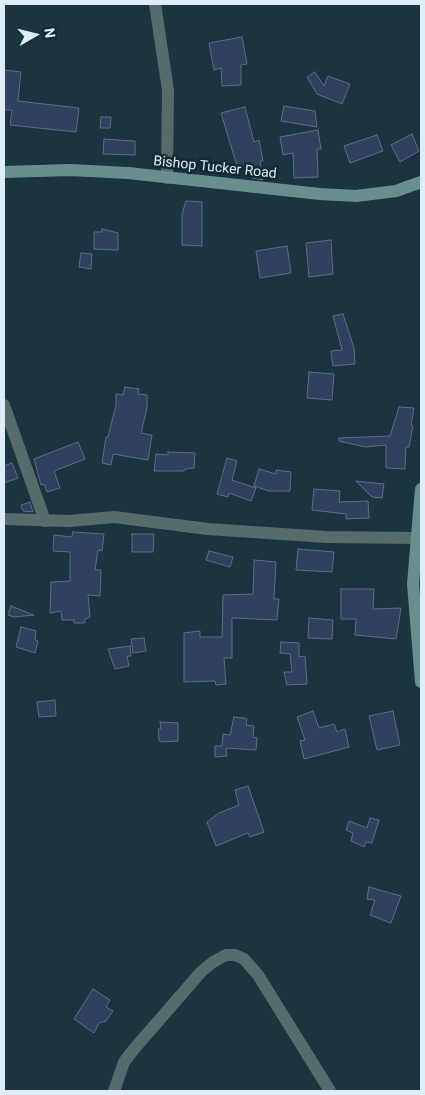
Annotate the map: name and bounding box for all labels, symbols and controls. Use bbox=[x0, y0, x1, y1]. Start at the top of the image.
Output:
north arrow bbox=[10, 10, 60, 60]
text: N bbox=[41, 27, 58, 39]
street label: Bishop Tucker Road bbox=[153, 153, 277, 183]

